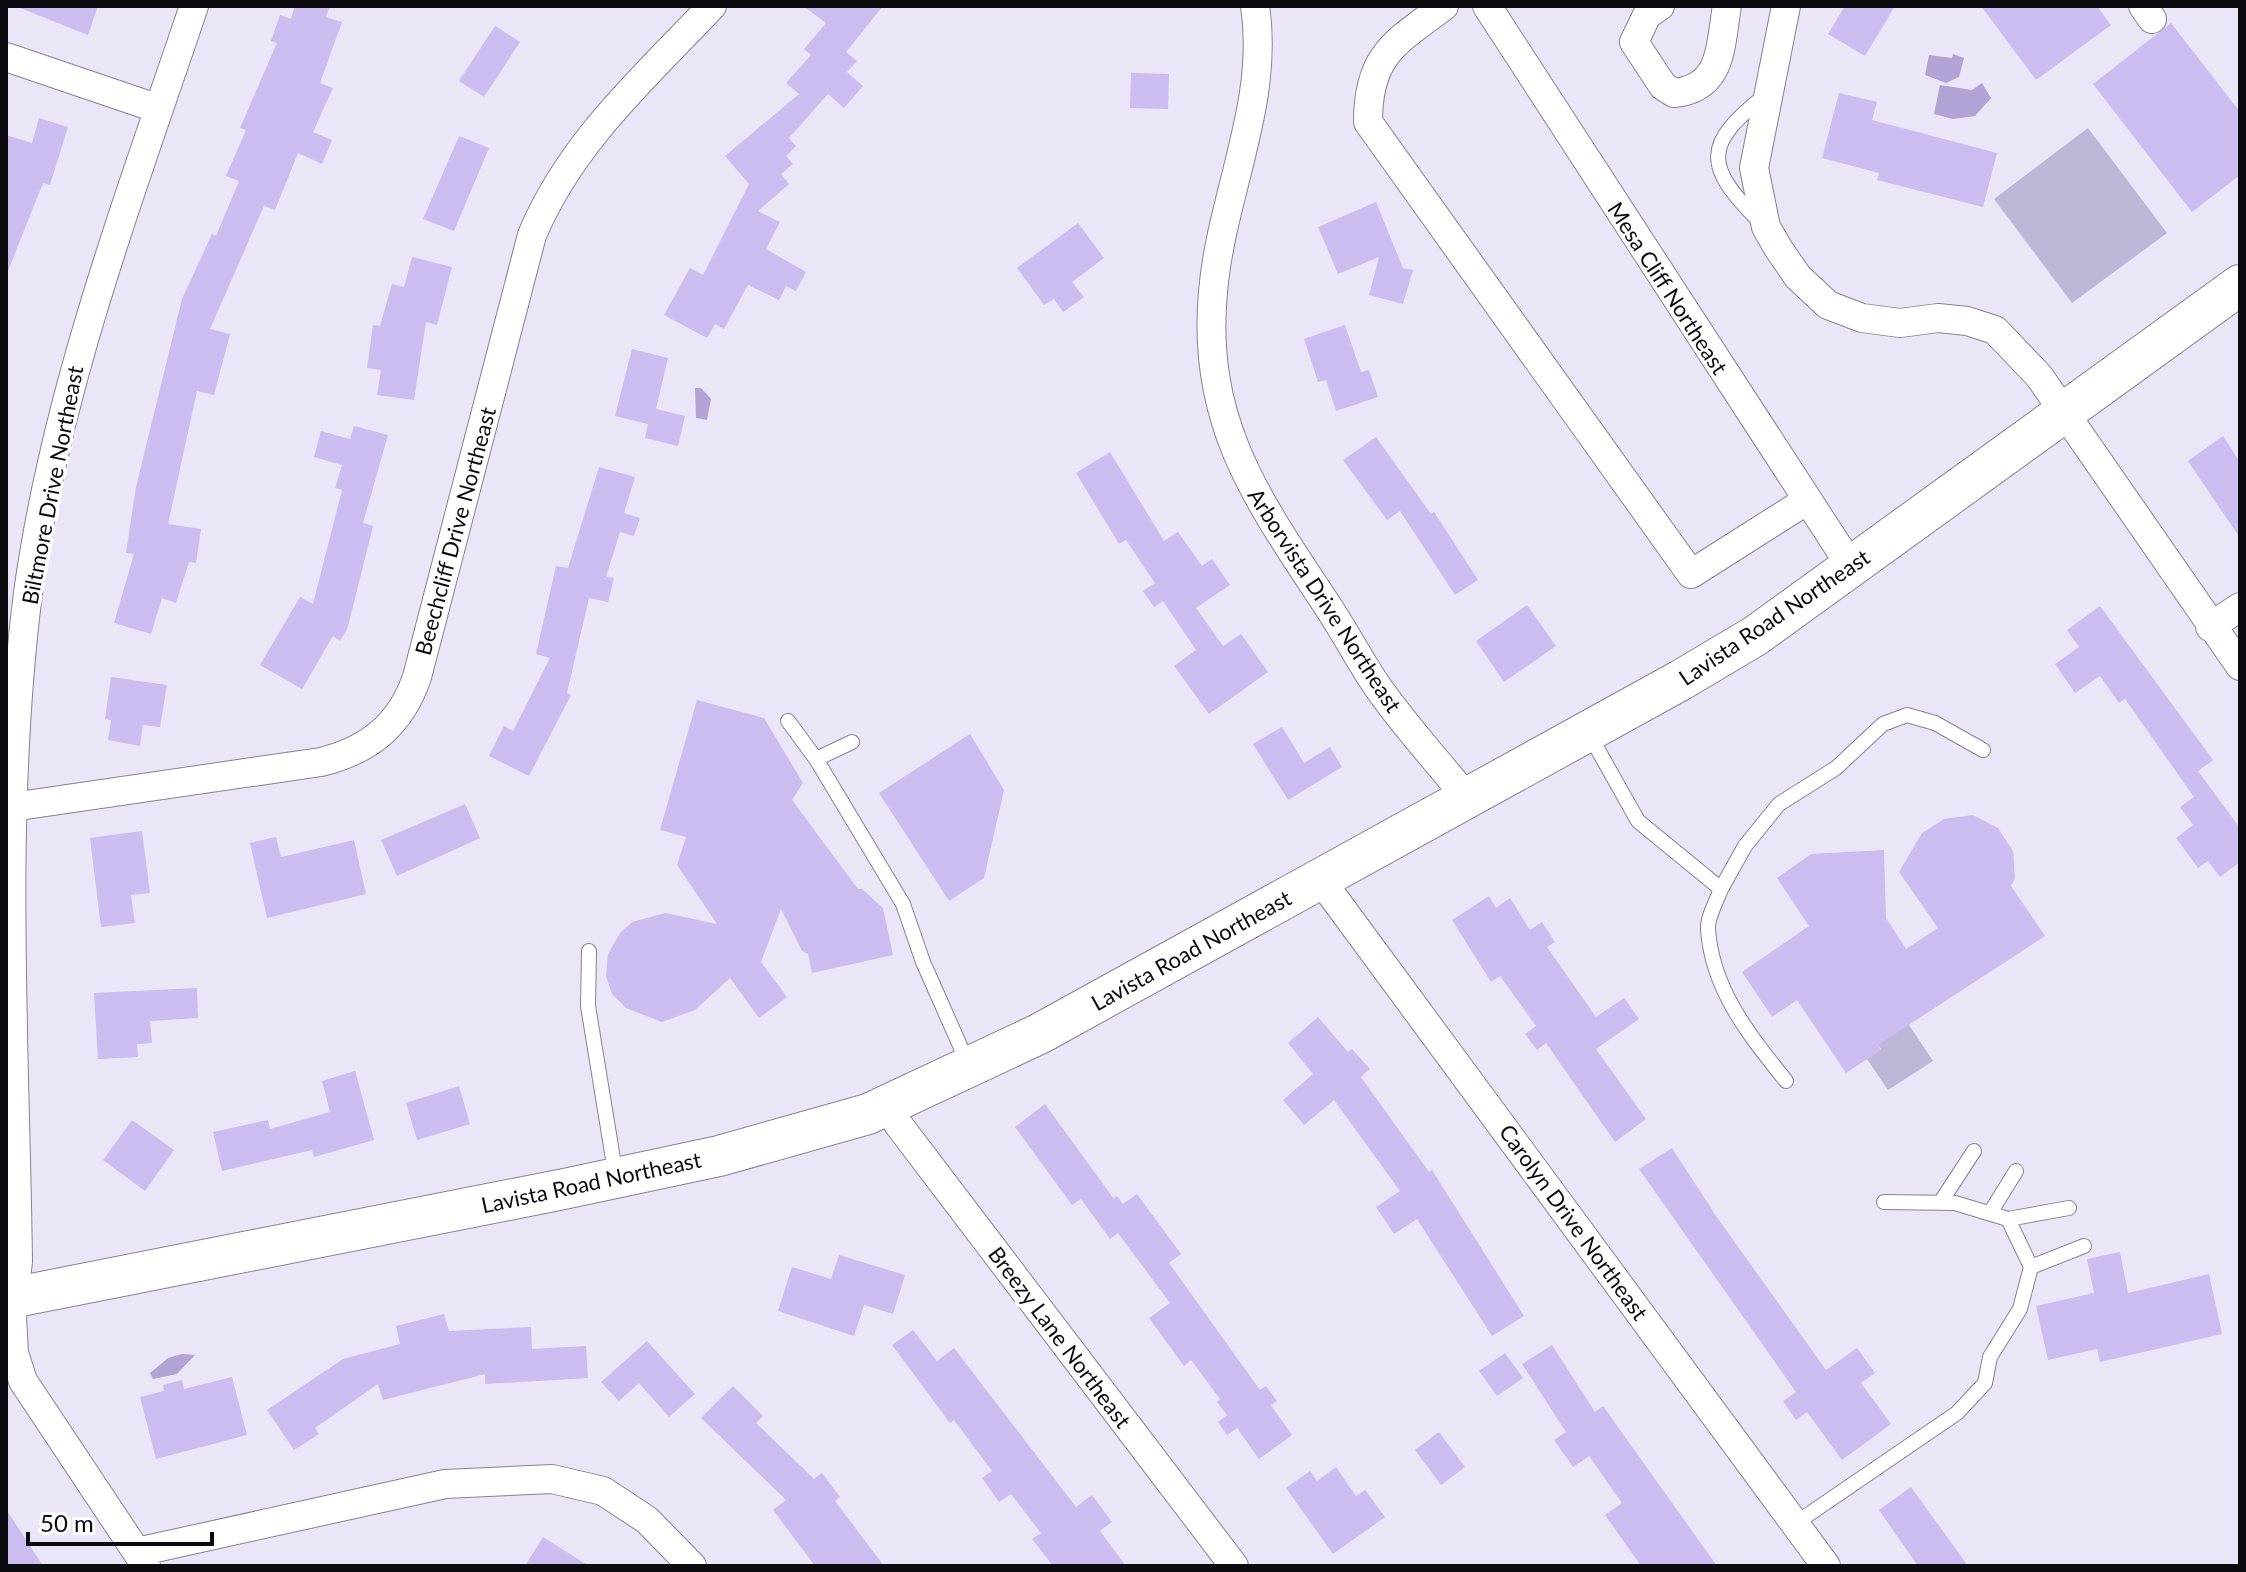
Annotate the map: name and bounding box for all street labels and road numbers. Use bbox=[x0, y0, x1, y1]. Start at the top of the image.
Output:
street label: Mesa Cliff Northeast bbox=[1602, 197, 1734, 379]
street label: Biltmore Drive Northeast bbox=[16, 363, 88, 607]
street label: Beechcliff Drive Northeast bbox=[409, 404, 501, 658]
street label: Arborvista Drive Northeast bbox=[1242, 483, 1408, 717]
street label: Lavista Road Northeast bbox=[1674, 543, 1875, 691]
street label: Lavista Road Northeast bbox=[1086, 884, 1296, 1016]
street label: Carolyn Drive Northeast bbox=[1494, 1119, 1654, 1325]
street label: Lavista Road Northeast bbox=[479, 1145, 704, 1219]
street label: Breezy Lane Northeast bbox=[983, 1241, 1137, 1433]

